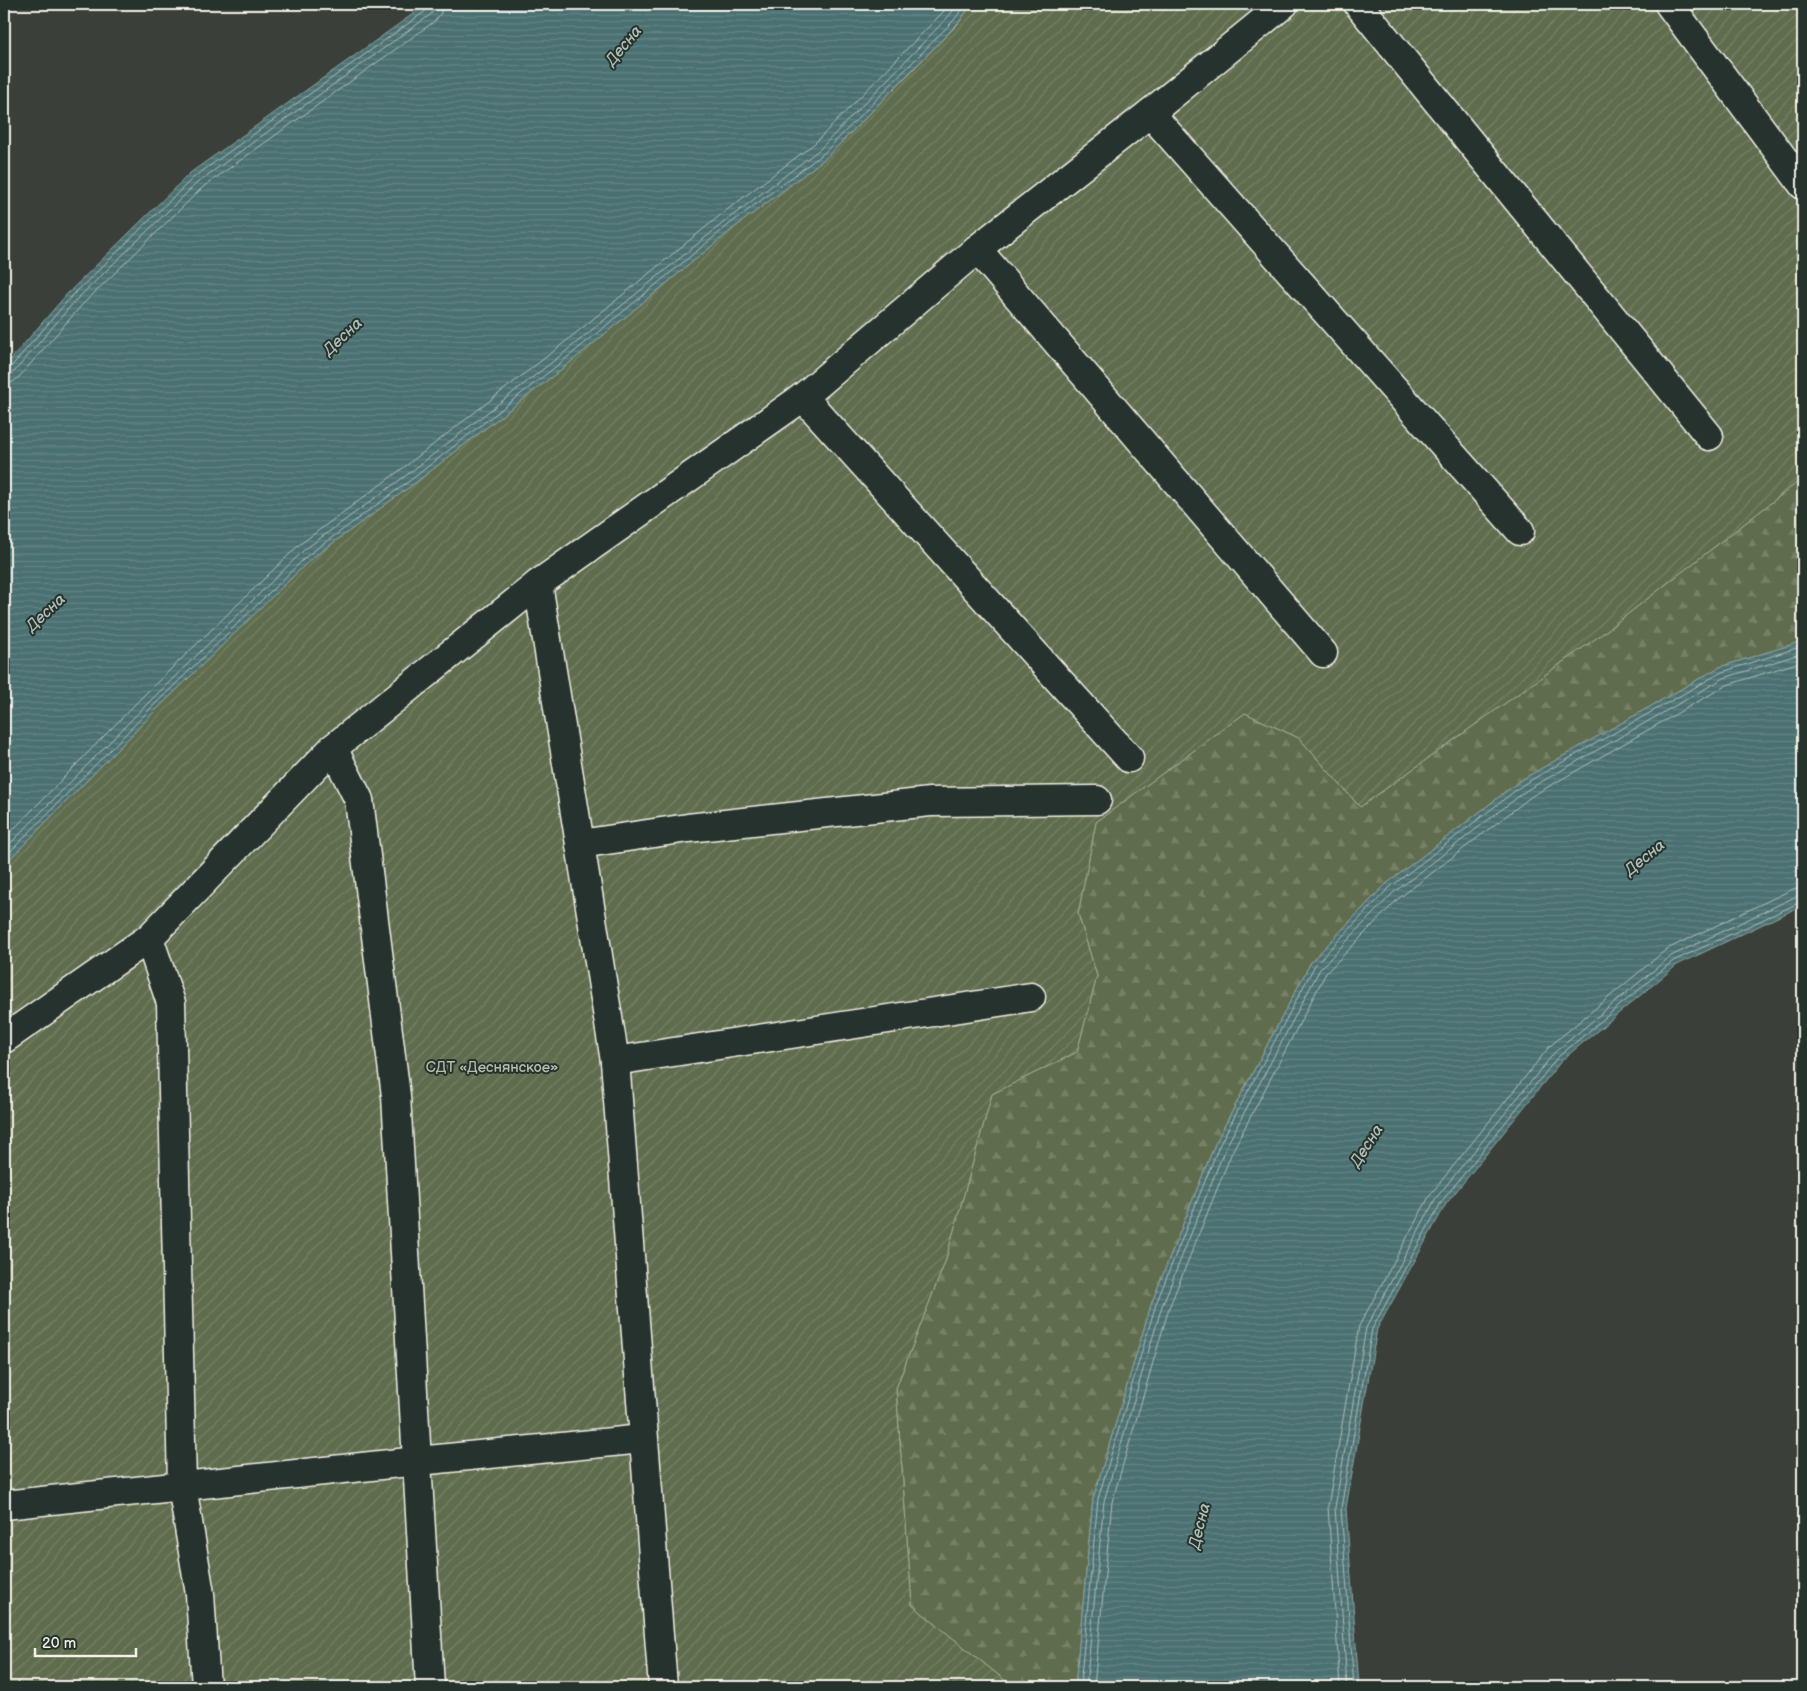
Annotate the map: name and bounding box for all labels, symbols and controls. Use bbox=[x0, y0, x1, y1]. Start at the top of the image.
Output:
water label: Десна bbox=[601, 22, 646, 71]
water label: Десна bbox=[319, 314, 367, 361]
water label: Десна bbox=[22, 590, 70, 637]
water label: Десна bbox=[1620, 836, 1669, 881]
park label: СДТ «Деснянское» bbox=[426, 1058, 558, 1077]
water label: Десна bbox=[1346, 1121, 1388, 1172]
water label: Десна bbox=[1185, 1501, 1215, 1552]
scale bar bbox=[35, 1626, 136, 1658]
text: 20 m bbox=[42, 1634, 76, 1653]

